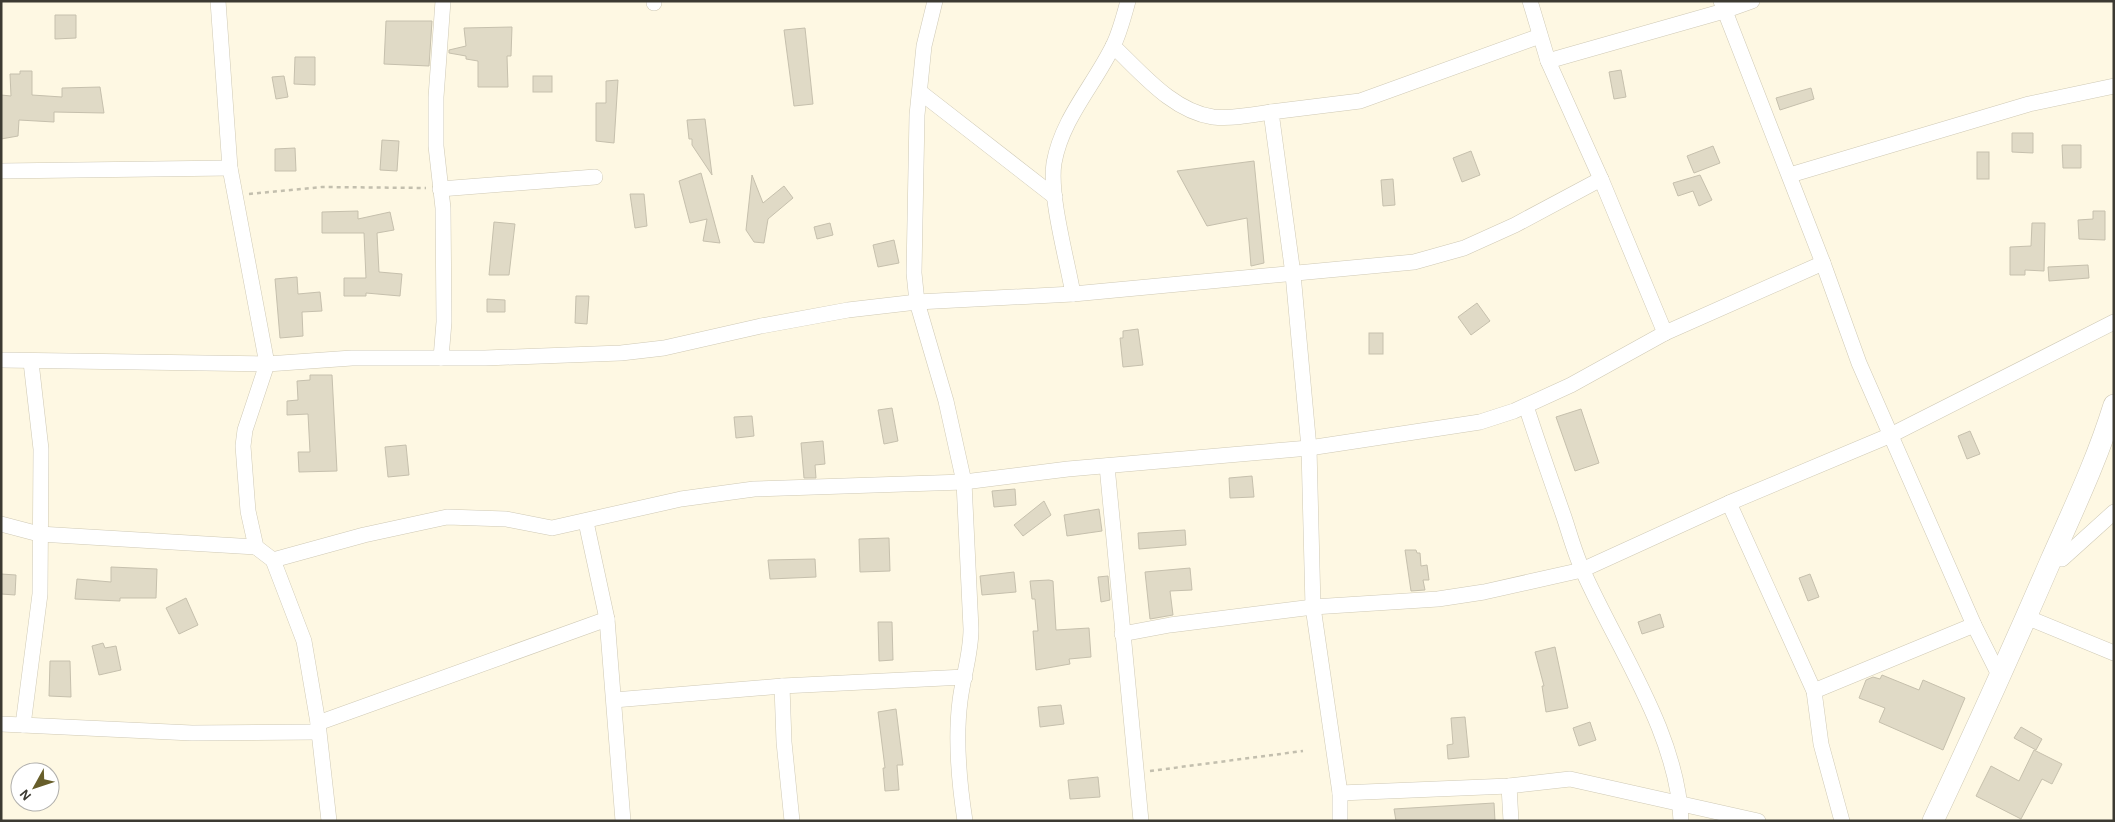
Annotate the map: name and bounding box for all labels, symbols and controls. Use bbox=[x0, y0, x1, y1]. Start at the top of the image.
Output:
north arrow bbox=[10, 762, 60, 812]
text: N bbox=[17, 786, 34, 803]

